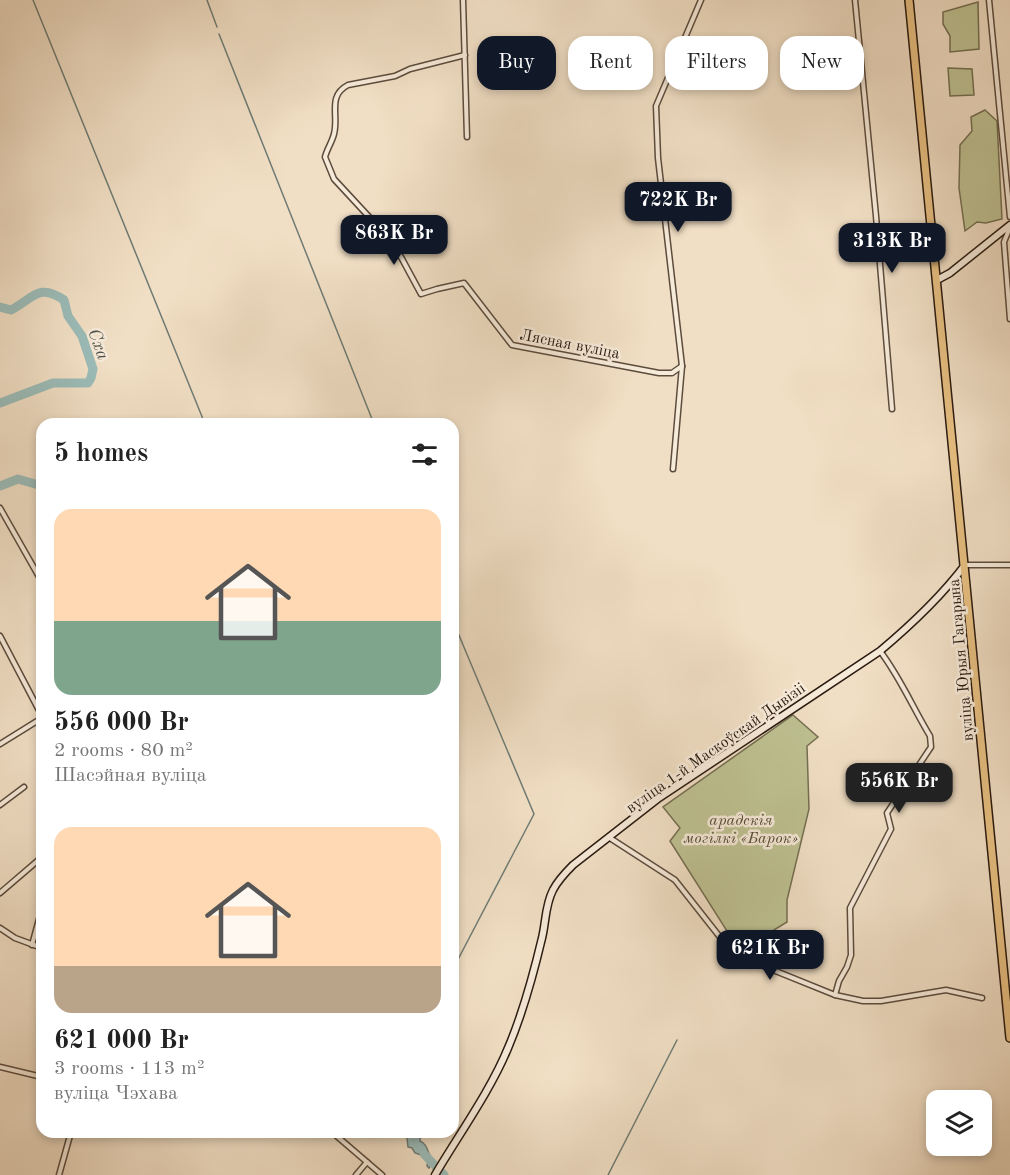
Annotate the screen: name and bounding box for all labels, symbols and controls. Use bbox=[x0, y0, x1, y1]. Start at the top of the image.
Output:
chip: Buy bbox=[477, 36, 556, 90]
chip: Rent bbox=[568, 36, 653, 90]
chip: Filters bbox=[665, 36, 768, 90]
chip: New bbox=[780, 36, 864, 90]
pin: 722K Br bbox=[623, 182, 733, 233]
text: 722K Br bbox=[639, 191, 717, 211]
pin: 863K Br bbox=[339, 215, 449, 266]
pin: 313K Br bbox=[837, 223, 947, 274]
text: 863K Br bbox=[355, 224, 433, 244]
text: 313K Br bbox=[853, 232, 931, 252]
water label: Сха bbox=[84, 326, 112, 363]
street label: Лясная вуліца bbox=[518, 327, 621, 363]
icon: filters bbox=[408, 438, 441, 471]
text: 5 homes bbox=[54, 441, 148, 467]
icon: home bbox=[194, 548, 302, 656]
street label: вуліца Юрыя Гагарына bbox=[947, 578, 977, 742]
street label: вуліца 1-й Маскоўскай Дывізіі bbox=[624, 681, 809, 817]
text: 556 000 Br bbox=[54, 710, 189, 736]
text: 2 rooms · 80 m² bbox=[54, 741, 193, 761]
pin: 556K Br bbox=[844, 763, 954, 814]
text: Шасэйная вуліца bbox=[54, 766, 207, 786]
text: 556K Br bbox=[860, 772, 938, 792]
park label: арадскія могілкі «Барок» bbox=[684, 813, 798, 847]
icon: home bbox=[194, 866, 302, 974]
pin: 621K Br bbox=[715, 930, 825, 981]
text: 621K Br bbox=[731, 939, 809, 959]
text: 621 000 Br bbox=[54, 1028, 189, 1054]
text: 3 rooms · 113 m² bbox=[54, 1059, 204, 1079]
text: вуліца Чэхава bbox=[54, 1084, 178, 1104]
map controls bbox=[926, 1090, 992, 1156]
button: layers bbox=[926, 1090, 992, 1156]

